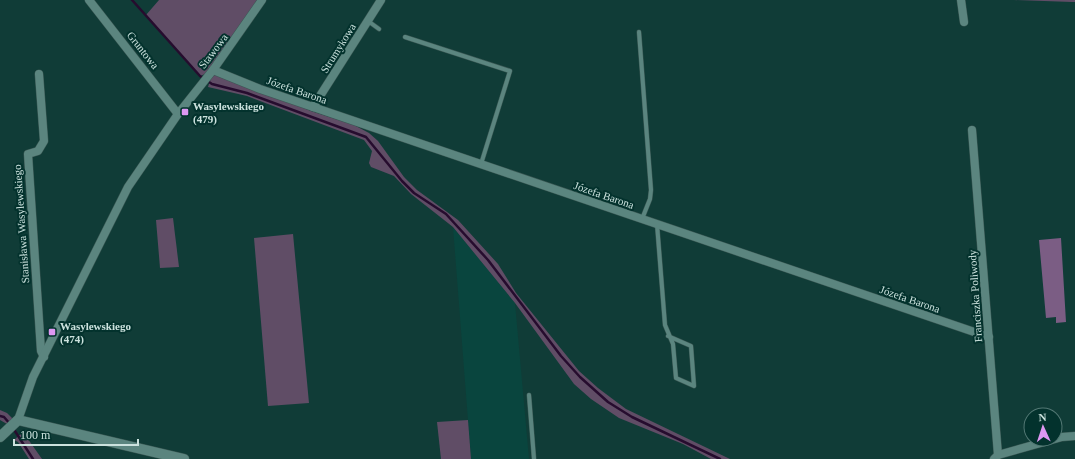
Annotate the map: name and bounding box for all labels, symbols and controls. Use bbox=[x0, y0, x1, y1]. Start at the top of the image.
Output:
street label: Strumykowa bbox=[318, 21, 358, 75]
street label: Gruntowa bbox=[125, 29, 161, 71]
street label: Stawowa bbox=[196, 31, 230, 71]
street label: Józefa Barona bbox=[265, 74, 329, 106]
place label: Wasylewskiego (479) bbox=[193, 100, 264, 126]
marker: Wasylewskiego (479) bbox=[180, 107, 190, 117]
street label: Stanisława Wasylewskiego bbox=[11, 164, 31, 284]
street label: Józefa Barona bbox=[572, 179, 636, 211]
street label: Franciszka Poliwody bbox=[966, 249, 984, 343]
street label: Józefa Barona bbox=[878, 283, 942, 315]
place label: Wasylewskiego (474) bbox=[60, 320, 131, 346]
marker: Wasylewskiego (474) bbox=[47, 327, 57, 337]
north arrow bbox=[1023, 407, 1063, 447]
text: N bbox=[1038, 411, 1047, 423]
scale bar bbox=[14, 421, 138, 447]
text: 100 m bbox=[20, 428, 51, 442]

